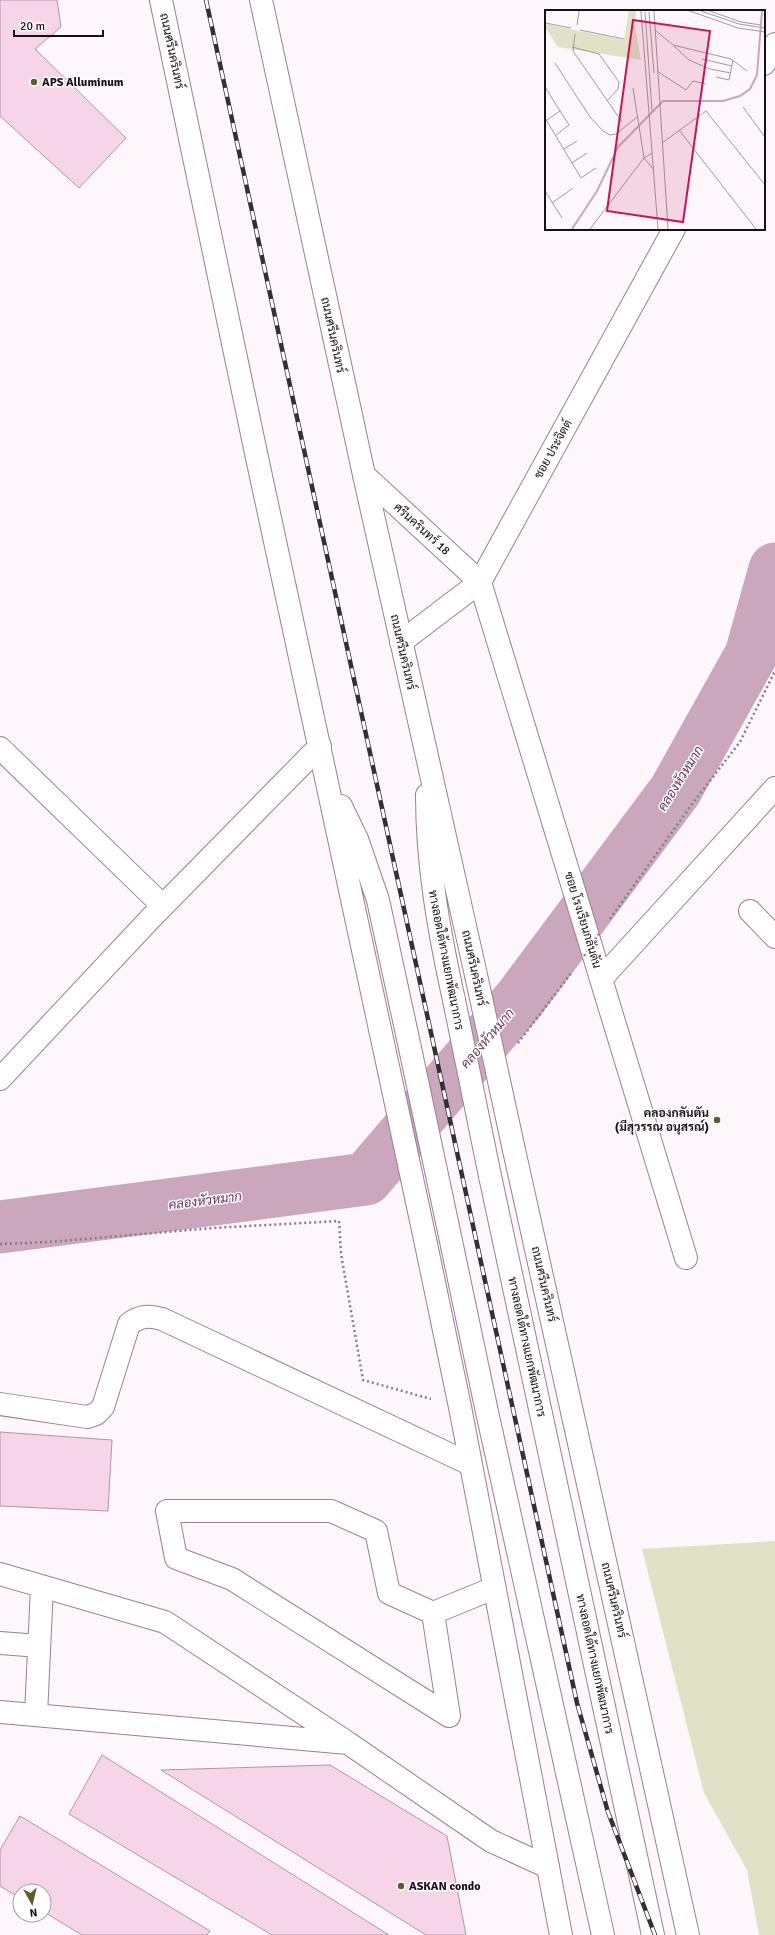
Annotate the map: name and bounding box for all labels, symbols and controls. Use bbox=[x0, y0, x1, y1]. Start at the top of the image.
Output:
inset map bbox=[545, 10, 765, 230]
scale bar bbox=[14, 12, 103, 38]
street label: ถนนศรีนครินทร์ bbox=[156, 12, 188, 91]
text: 20 m bbox=[20, 19, 45, 34]
place label: APS Alluminum bbox=[42, 75, 124, 90]
marker: APS Alluminum bbox=[29, 77, 39, 87]
street label: ถนนศรีนครินทร์ bbox=[317, 296, 349, 375]
street label: ซอย ประจิตต์ bbox=[530, 417, 576, 481]
street label: ศรีนครินทร์ 18 bbox=[390, 499, 454, 559]
street label: ถนนศรีนครินทร์ bbox=[387, 613, 420, 692]
water label: คลองหัวหมาก bbox=[654, 743, 707, 814]
street label: ซอย โรงเรียนกลันตัน bbox=[561, 870, 605, 971]
street label: ทางลอดใต้ทางแยกพัฒนาการ bbox=[425, 888, 467, 1032]
street label: ถนนศรีนครินทร์ bbox=[458, 929, 490, 1008]
water label: คลองหัวหมาก bbox=[457, 1006, 518, 1072]
place label: คลองกลันตัน (มีสุวรรณ อนุสรณ์) bbox=[615, 1106, 709, 1135]
marker: คลองกลันตัน (มีสุวรรณ อนุสรณ์) bbox=[712, 1115, 722, 1125]
water label: คลองหัวหมาก bbox=[167, 1189, 243, 1213]
street label: ถนนศรีนครินทร์ bbox=[528, 1245, 561, 1324]
street label: ทางลอดใต้ทางแยกพัฒนาการ bbox=[504, 1276, 550, 1419]
street label: ถนนศรีนครินทร์ bbox=[598, 1561, 631, 1640]
street label: ทางลอดใต้ทางแยกพัฒนาการ bbox=[572, 1593, 618, 1736]
place label: ASKAN condo bbox=[409, 1879, 481, 1894]
marker: ASKAN condo bbox=[396, 1881, 406, 1891]
north arrow bbox=[12, 1883, 52, 1923]
text: N bbox=[29, 1905, 38, 1919]

